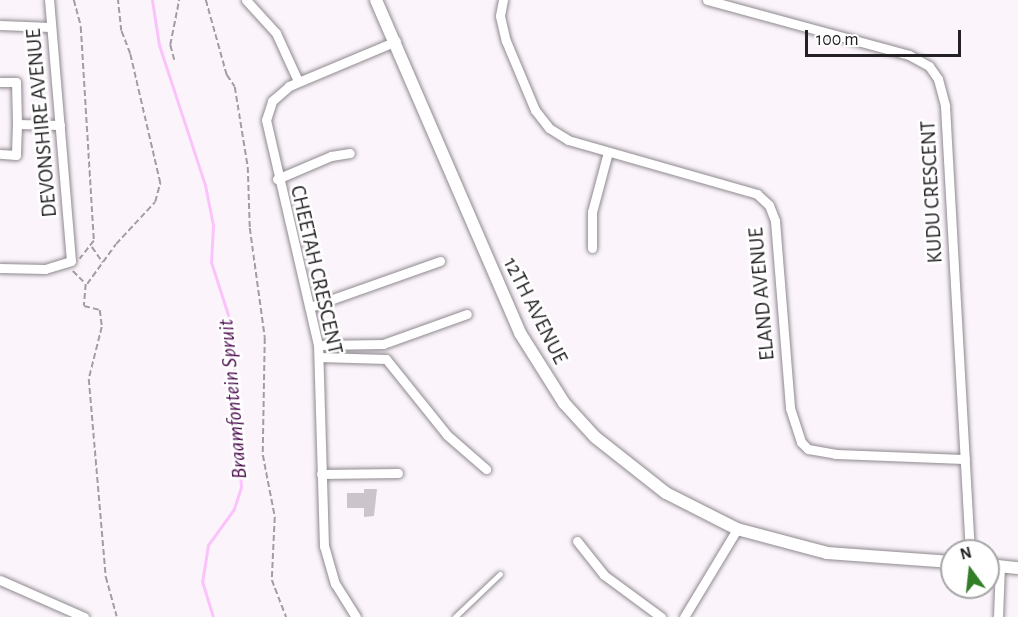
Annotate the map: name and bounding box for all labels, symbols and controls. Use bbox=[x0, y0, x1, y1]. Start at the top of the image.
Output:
scale bar bbox=[808, 18, 964, 56]
street label: DEVONSHIRE AVENUE bbox=[21, 28, 63, 218]
text: 100 m bbox=[816, 31, 859, 49]
street label: KUDU CRESCENT bbox=[916, 120, 948, 264]
street label: CHEETAH CRESCENT bbox=[284, 183, 348, 357]
street label: ELAND AVENUE bbox=[744, 226, 780, 362]
street label: 12TH AVENUE bbox=[497, 254, 573, 368]
water label: Braamfontein Spruit bbox=[213, 318, 253, 480]
north arrow bbox=[940, 539, 1000, 599]
text: N bbox=[958, 544, 973, 563]

